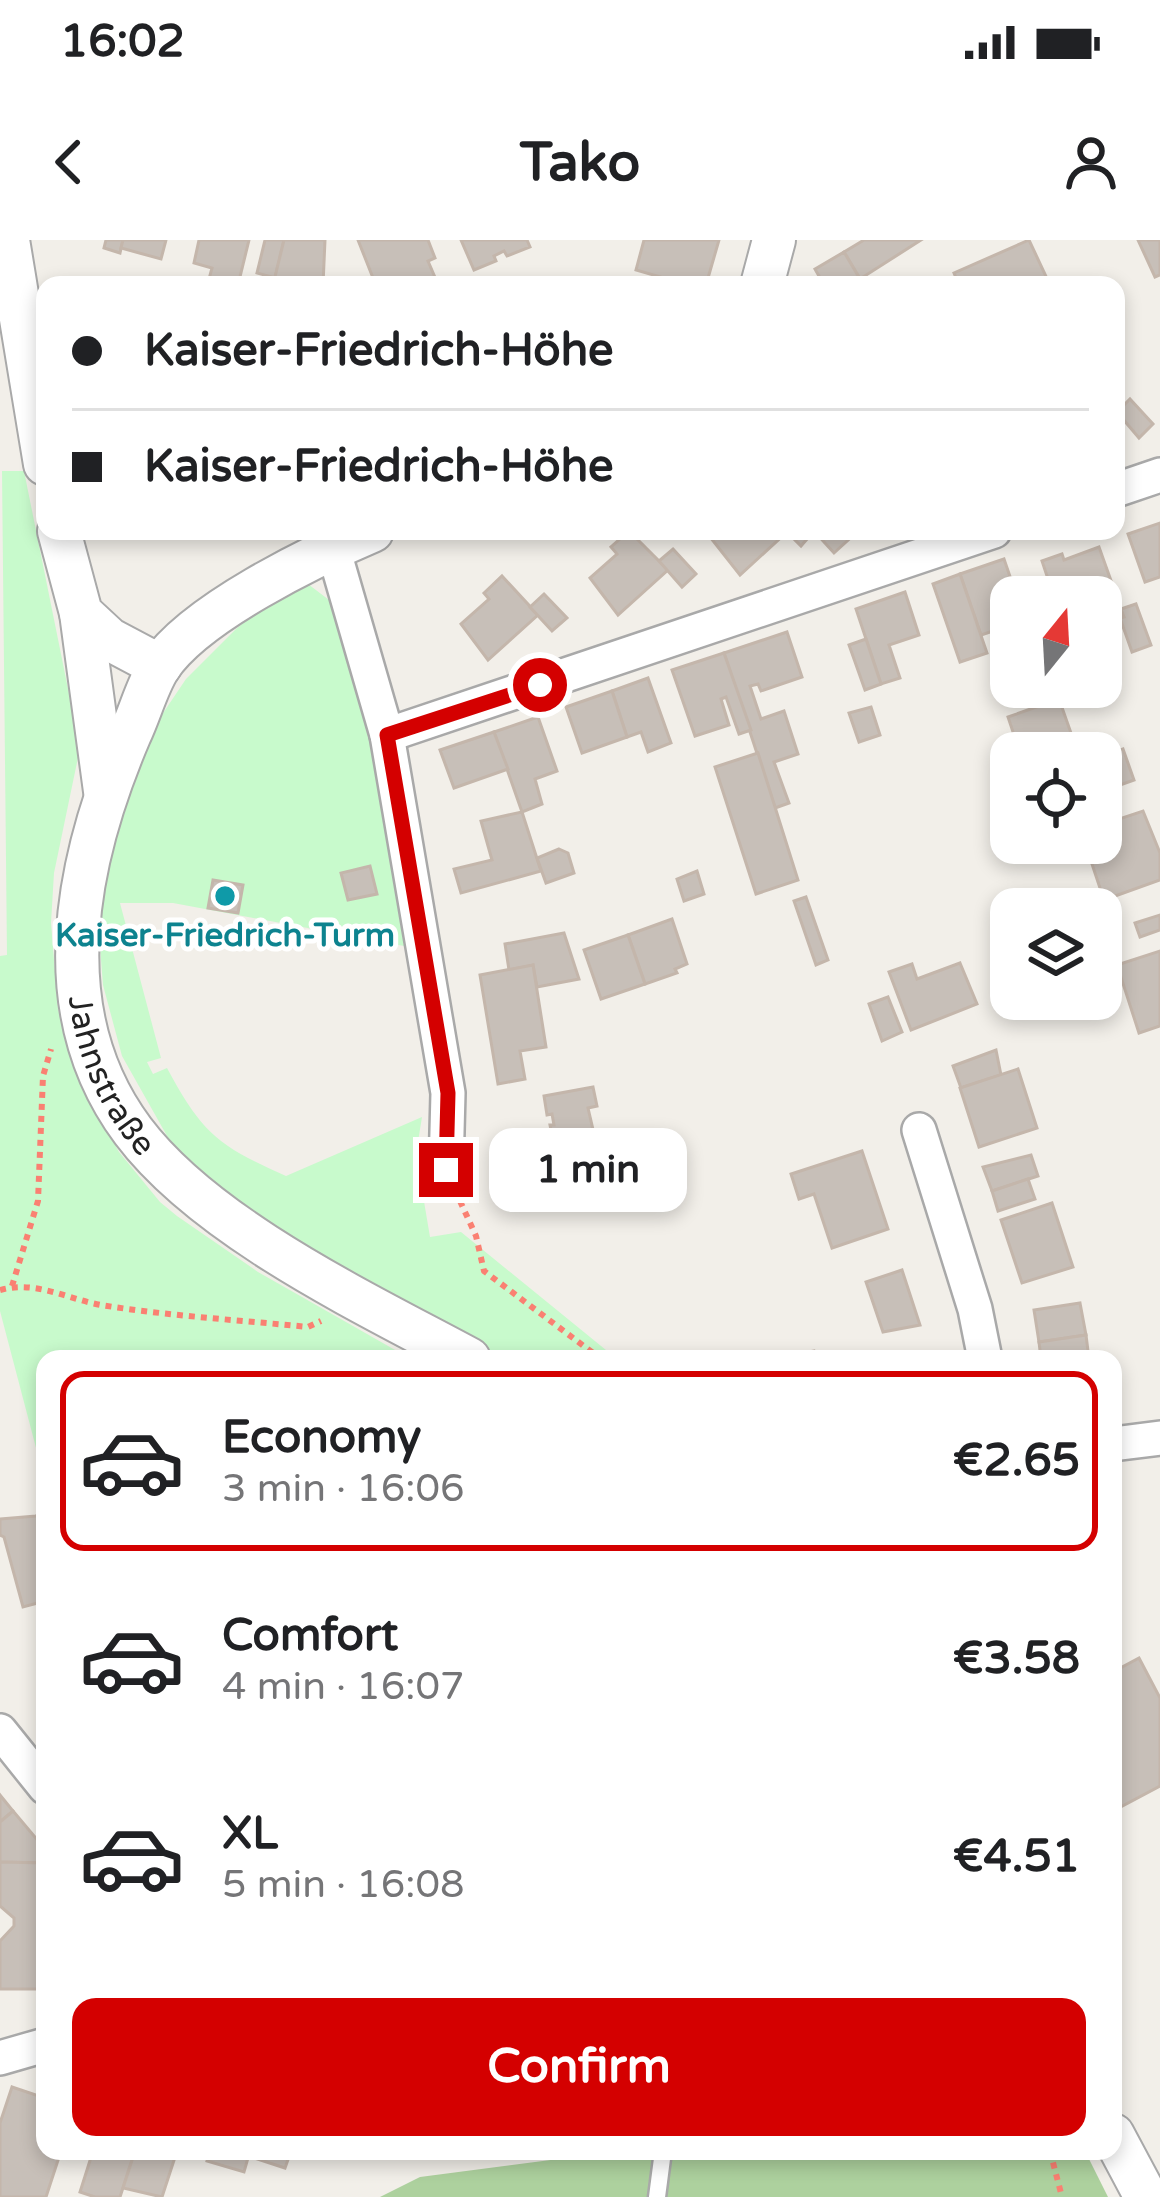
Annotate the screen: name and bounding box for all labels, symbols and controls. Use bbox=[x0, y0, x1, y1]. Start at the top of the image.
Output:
text: 16:02 bbox=[60, 15, 185, 69]
icon: back bbox=[36, 129, 102, 195]
icon: person bbox=[1058, 129, 1124, 195]
text: Tako bbox=[520, 130, 640, 195]
text: Kaiser-Friedrich-Höhe bbox=[144, 324, 614, 378]
text: Kaiser-Friedrich-Höhe bbox=[144, 440, 614, 494]
north arrow bbox=[990, 576, 1122, 708]
map controls bbox=[990, 576, 1122, 1020]
route start bbox=[513, 658, 567, 712]
button: locate bbox=[990, 732, 1122, 864]
marker: Kaiser-Friedrich-Turm bbox=[212, 883, 238, 909]
button: layers bbox=[990, 888, 1122, 1020]
place label: Kaiser-Friedrich-Turm bbox=[55, 916, 395, 955]
street label: Jahnstraße bbox=[60, 993, 164, 1163]
callout: 1 min bbox=[488, 1128, 686, 1212]
route end bbox=[419, 1143, 473, 1197]
text: 1 min bbox=[536, 1146, 640, 1193]
icon: car bbox=[78, 1407, 186, 1515]
text: Economy bbox=[222, 1411, 421, 1465]
text: €2.65 bbox=[953, 1434, 1080, 1488]
text: 3 min · 16:06 bbox=[222, 1465, 464, 1512]
icon: car bbox=[78, 1605, 186, 1713]
text: Comfort bbox=[222, 1609, 398, 1663]
text: €3.58 bbox=[953, 1632, 1080, 1686]
text: 4 min · 16:07 bbox=[222, 1663, 464, 1710]
icon: car bbox=[78, 1803, 186, 1911]
text: XL bbox=[222, 1807, 278, 1861]
text: €4.51 bbox=[953, 1830, 1080, 1884]
text: 5 min · 16:08 bbox=[222, 1861, 464, 1908]
button: Confirm bbox=[72, 1998, 1086, 2136]

